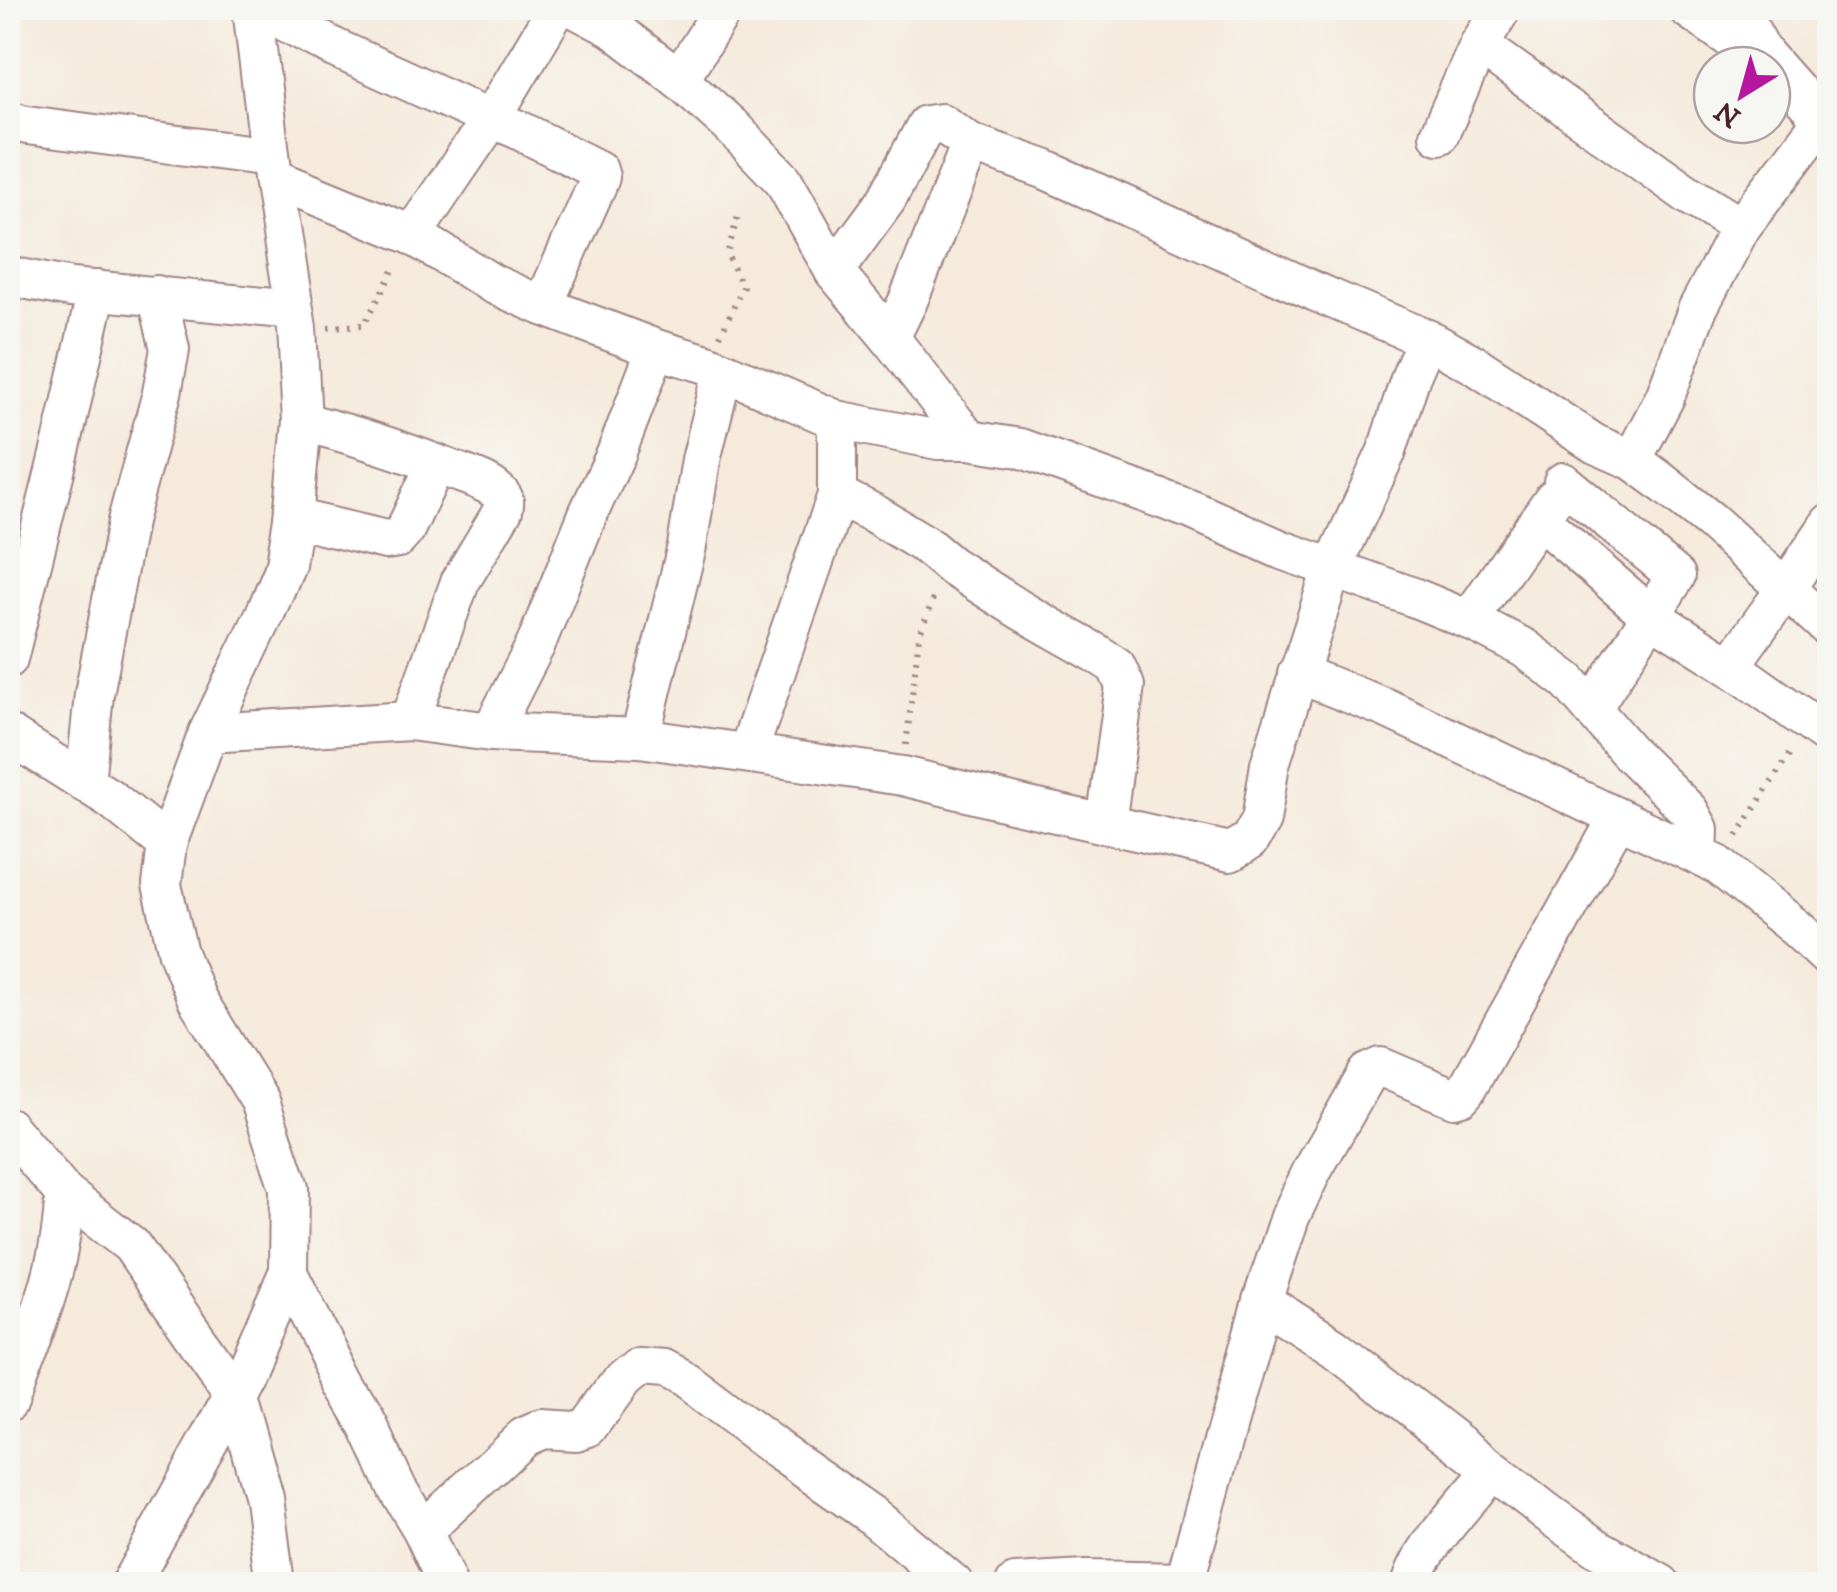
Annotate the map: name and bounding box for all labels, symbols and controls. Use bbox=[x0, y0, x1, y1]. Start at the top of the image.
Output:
north arrow bbox=[1692, 45, 1792, 145]
text: N bbox=[1708, 93, 1748, 135]

